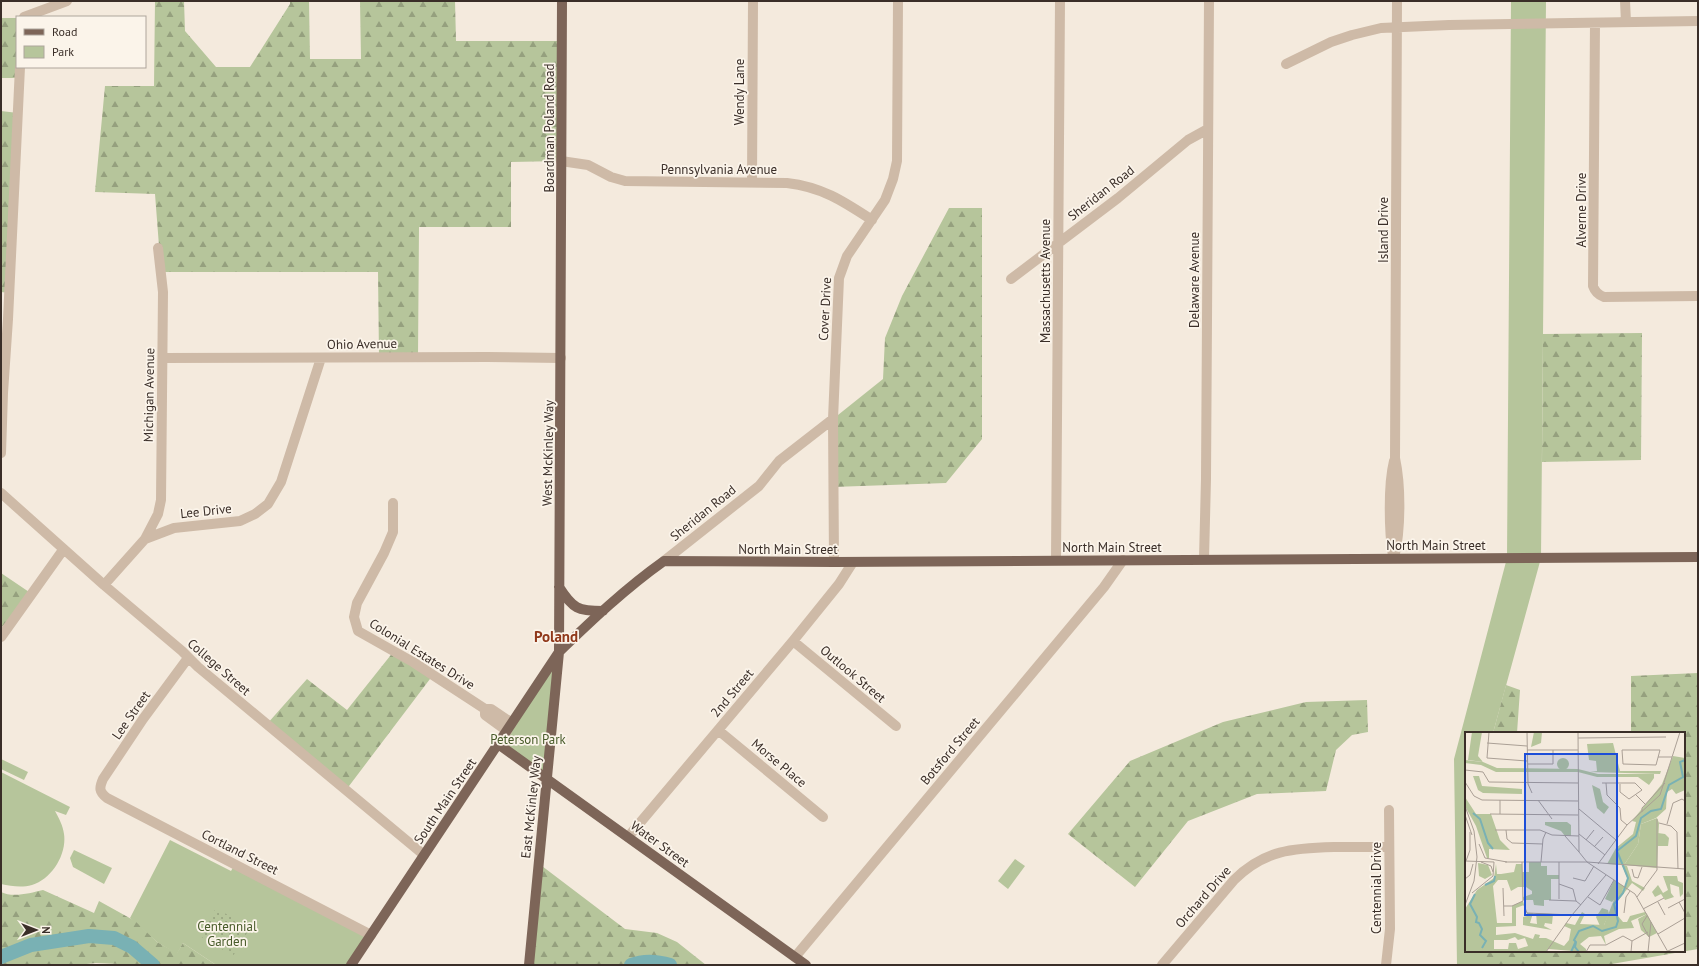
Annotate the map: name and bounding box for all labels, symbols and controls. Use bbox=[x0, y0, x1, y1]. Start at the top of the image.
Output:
legend bbox=[16, 16, 146, 68]
text: Road bbox=[52, 24, 77, 39]
text: Park bbox=[52, 44, 74, 59]
street label: Wendy Lane bbox=[731, 59, 748, 125]
street label: Boardman Poland Road bbox=[541, 63, 558, 193]
street label: Pennsylvania Avenue bbox=[661, 161, 777, 178]
street label: Sheridan Road bbox=[1064, 162, 1138, 224]
street label: Alverne Drive bbox=[1573, 173, 1590, 247]
street label: Island Drive bbox=[1375, 197, 1392, 263]
street label: Massachusetts Avenue bbox=[1037, 219, 1054, 343]
street label: Delaware Avenue bbox=[1186, 232, 1203, 328]
street label: Cover Drive bbox=[815, 277, 835, 341]
street label: Ohio Avenue bbox=[327, 335, 397, 353]
street label: Michigan Avenue bbox=[140, 348, 158, 442]
street label: West McKinley Way bbox=[539, 400, 557, 506]
street label: Sheridan Road bbox=[667, 481, 739, 545]
street label: Lee Drive bbox=[179, 500, 233, 522]
street label: North Main Street bbox=[1386, 537, 1486, 554]
street label: North Main Street bbox=[1062, 539, 1162, 556]
street label: North Main Street bbox=[738, 541, 838, 558]
street label: Colonial Estates Drive bbox=[366, 615, 478, 693]
district label: Poland bbox=[534, 627, 578, 646]
street label: College Street bbox=[184, 635, 255, 699]
street label: Outlook Street bbox=[817, 642, 890, 707]
street label: 2nd Street bbox=[707, 665, 757, 721]
street label: Lee Street bbox=[108, 687, 154, 743]
street label: Botsford Street bbox=[917, 713, 984, 788]
park label: Peterson Park bbox=[490, 731, 567, 748]
inset map bbox=[1465, 732, 1685, 952]
street label: Morse Place bbox=[748, 735, 810, 791]
street label: South Main Street bbox=[410, 754, 480, 847]
street label: East McKinley Way bbox=[517, 755, 545, 859]
street label: Water Street bbox=[627, 817, 693, 871]
street label: Cortland Street bbox=[199, 825, 282, 879]
street label: Centennial Drive bbox=[1368, 842, 1385, 934]
street label: Orchard Drive bbox=[1171, 862, 1235, 932]
north arrow bbox=[16, 910, 56, 950]
park label: Centennial Garden bbox=[197, 918, 257, 950]
text: N bbox=[39, 926, 53, 934]

